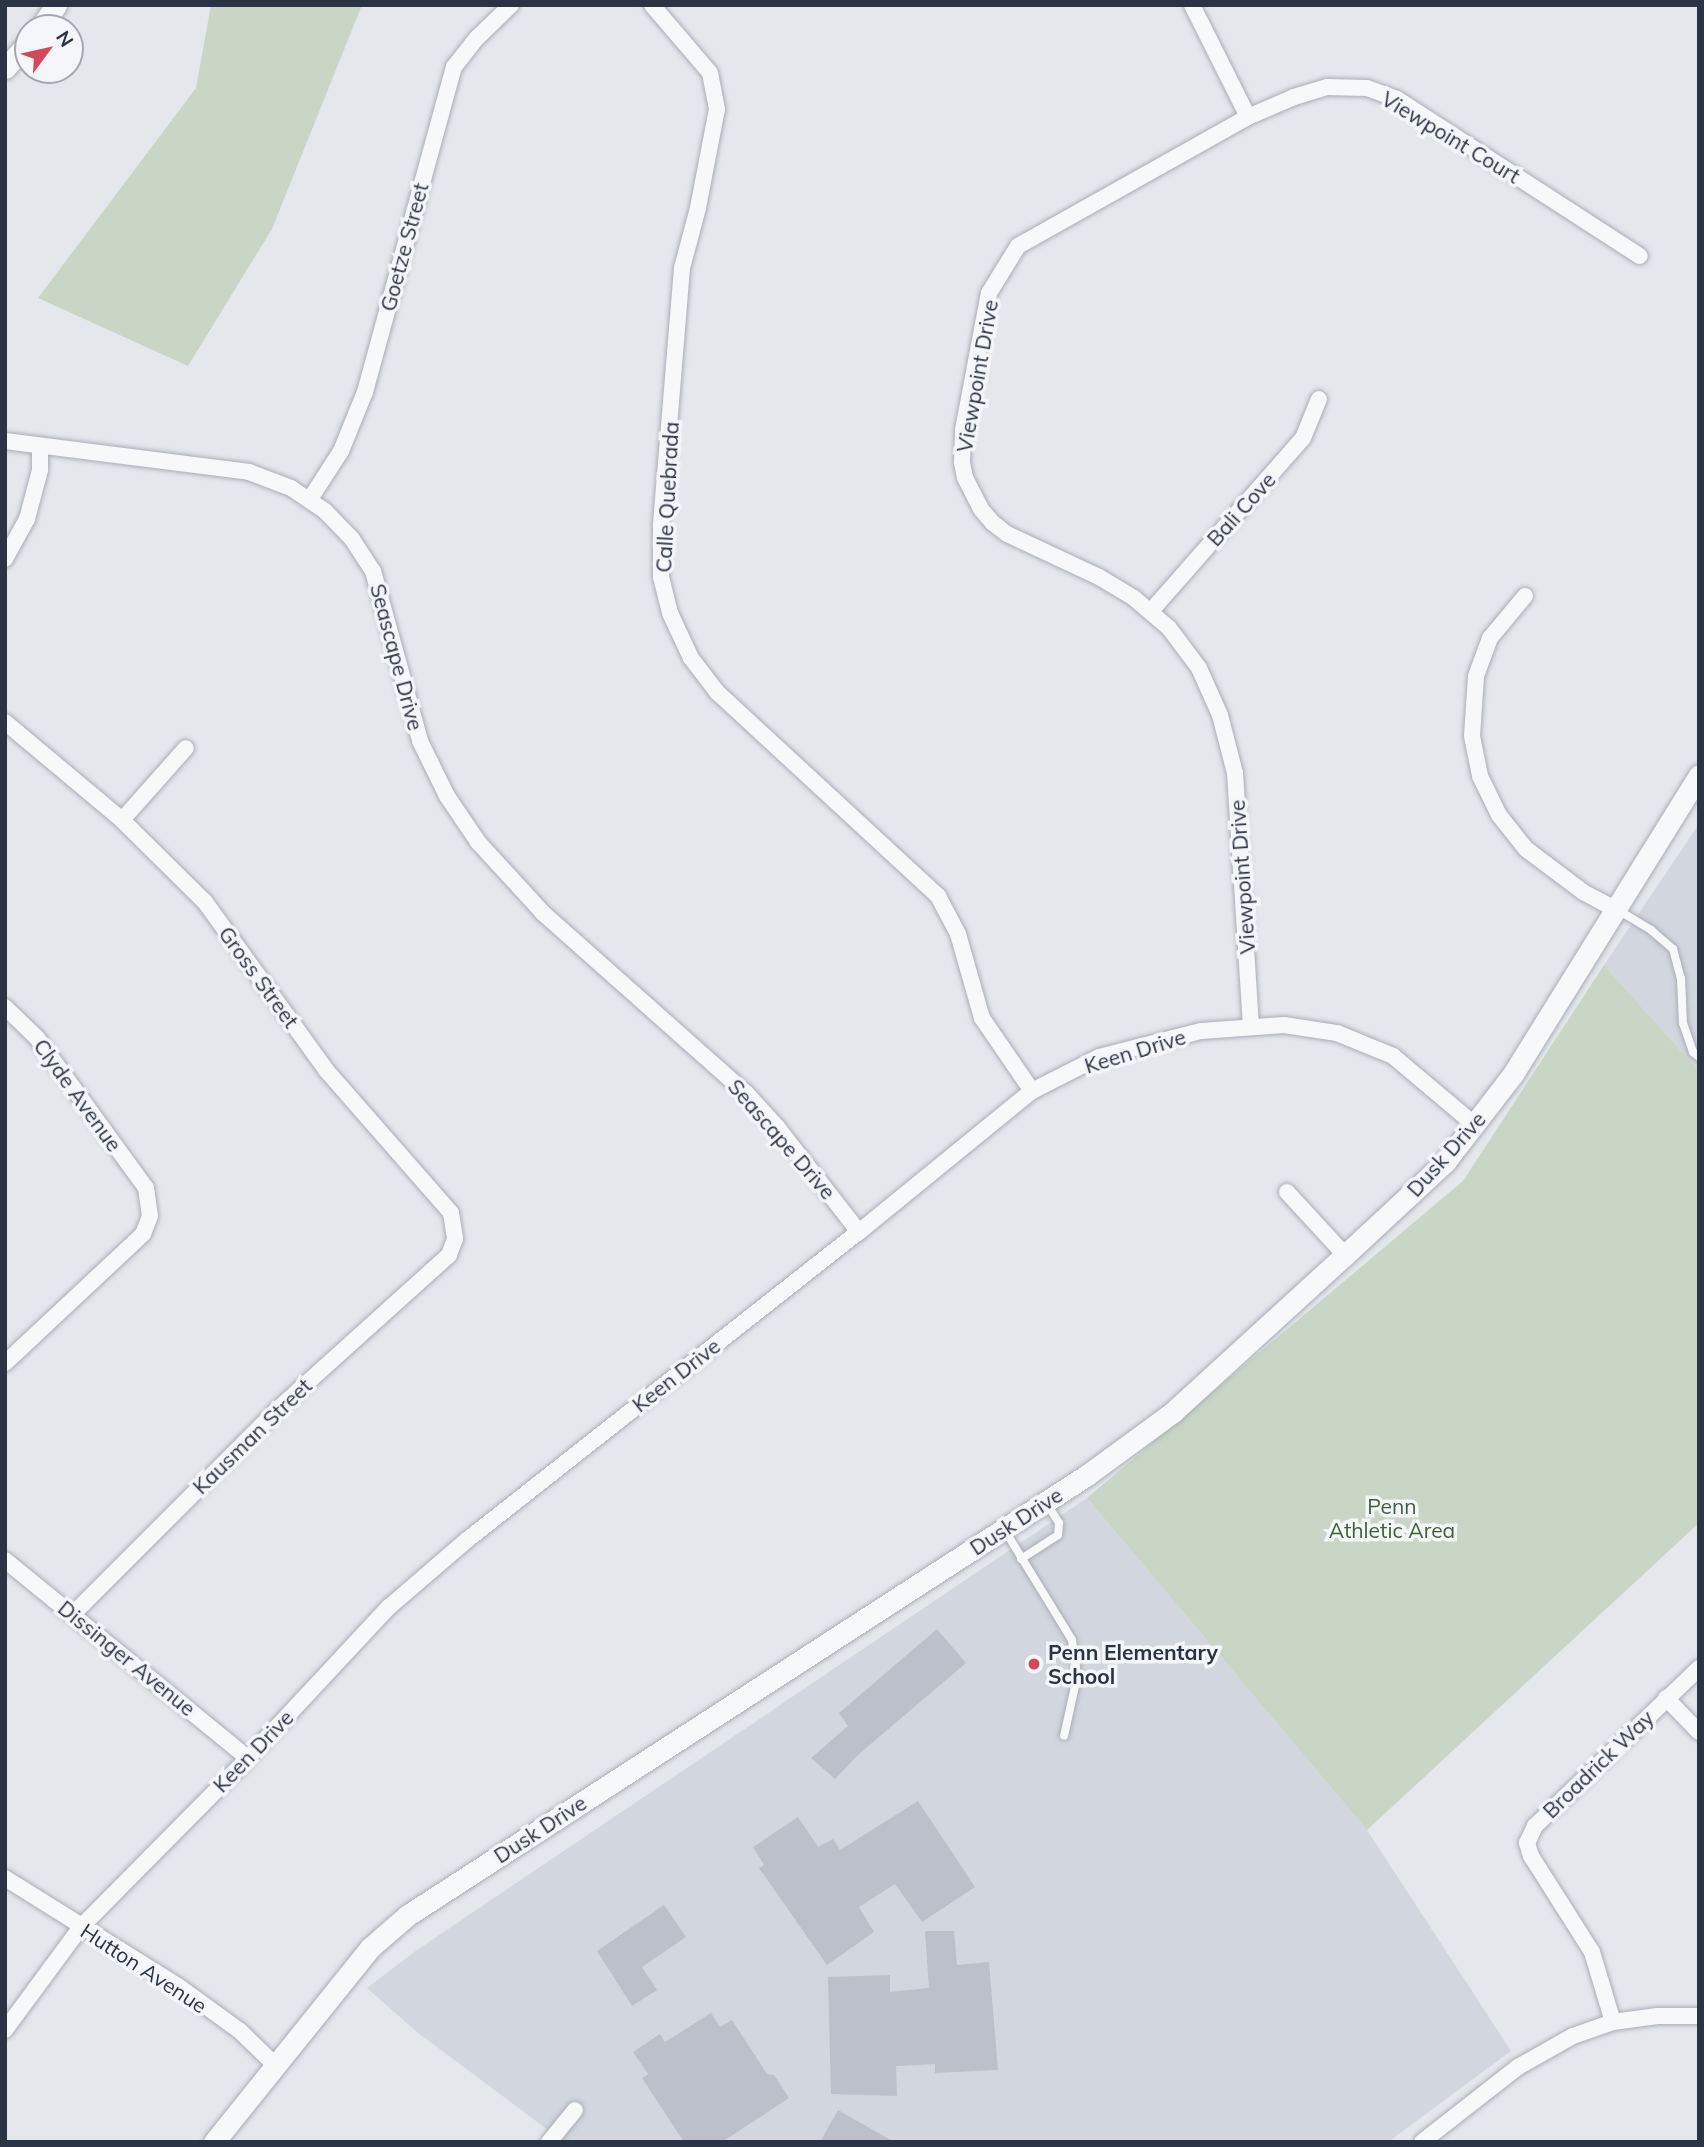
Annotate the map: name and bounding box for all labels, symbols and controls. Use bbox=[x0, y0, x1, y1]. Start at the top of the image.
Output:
north arrow bbox=[14, 14, 84, 84]
text: N bbox=[51, 26, 79, 51]
street label: Viewpoint Court bbox=[1377, 86, 1525, 188]
street label: Goetze Street bbox=[375, 180, 433, 314]
street label: Viewpoint Drive bbox=[951, 298, 1003, 454]
street label: Calle Quebrada bbox=[650, 421, 684, 573]
street label: Bali Cove bbox=[1201, 467, 1281, 551]
street label: Seascape Drive bbox=[365, 581, 429, 733]
street label: Viewpoint Drive bbox=[1224, 799, 1260, 955]
street label: Gross Street bbox=[214, 921, 304, 1033]
street label: Keen Drive bbox=[1081, 1024, 1189, 1078]
street label: Clyde Avenue bbox=[29, 1034, 127, 1156]
street label: Seascape Drive bbox=[723, 1074, 841, 1204]
street label: Dusk Drive bbox=[1401, 1106, 1491, 1202]
street label: Keen Drive bbox=[627, 1333, 725, 1417]
street label: Kausman Street bbox=[187, 1373, 317, 1499]
street label: Dusk Drive bbox=[965, 1482, 1067, 1560]
park label: Penn Athletic Area bbox=[1329, 1493, 1455, 1543]
street label: Dissinger Avenue bbox=[53, 1595, 201, 1721]
place label: Penn Elementary School bbox=[1048, 1639, 1218, 1689]
marker: Penn Elementary School bbox=[1026, 1656, 1042, 1672]
street label: Keen Drive bbox=[208, 1705, 298, 1797]
street label: Broadrick Way bbox=[1537, 1705, 1659, 1823]
street label: Dusk Drive bbox=[489, 1790, 591, 1868]
street label: Hutton Avenue bbox=[76, 1918, 212, 2018]

